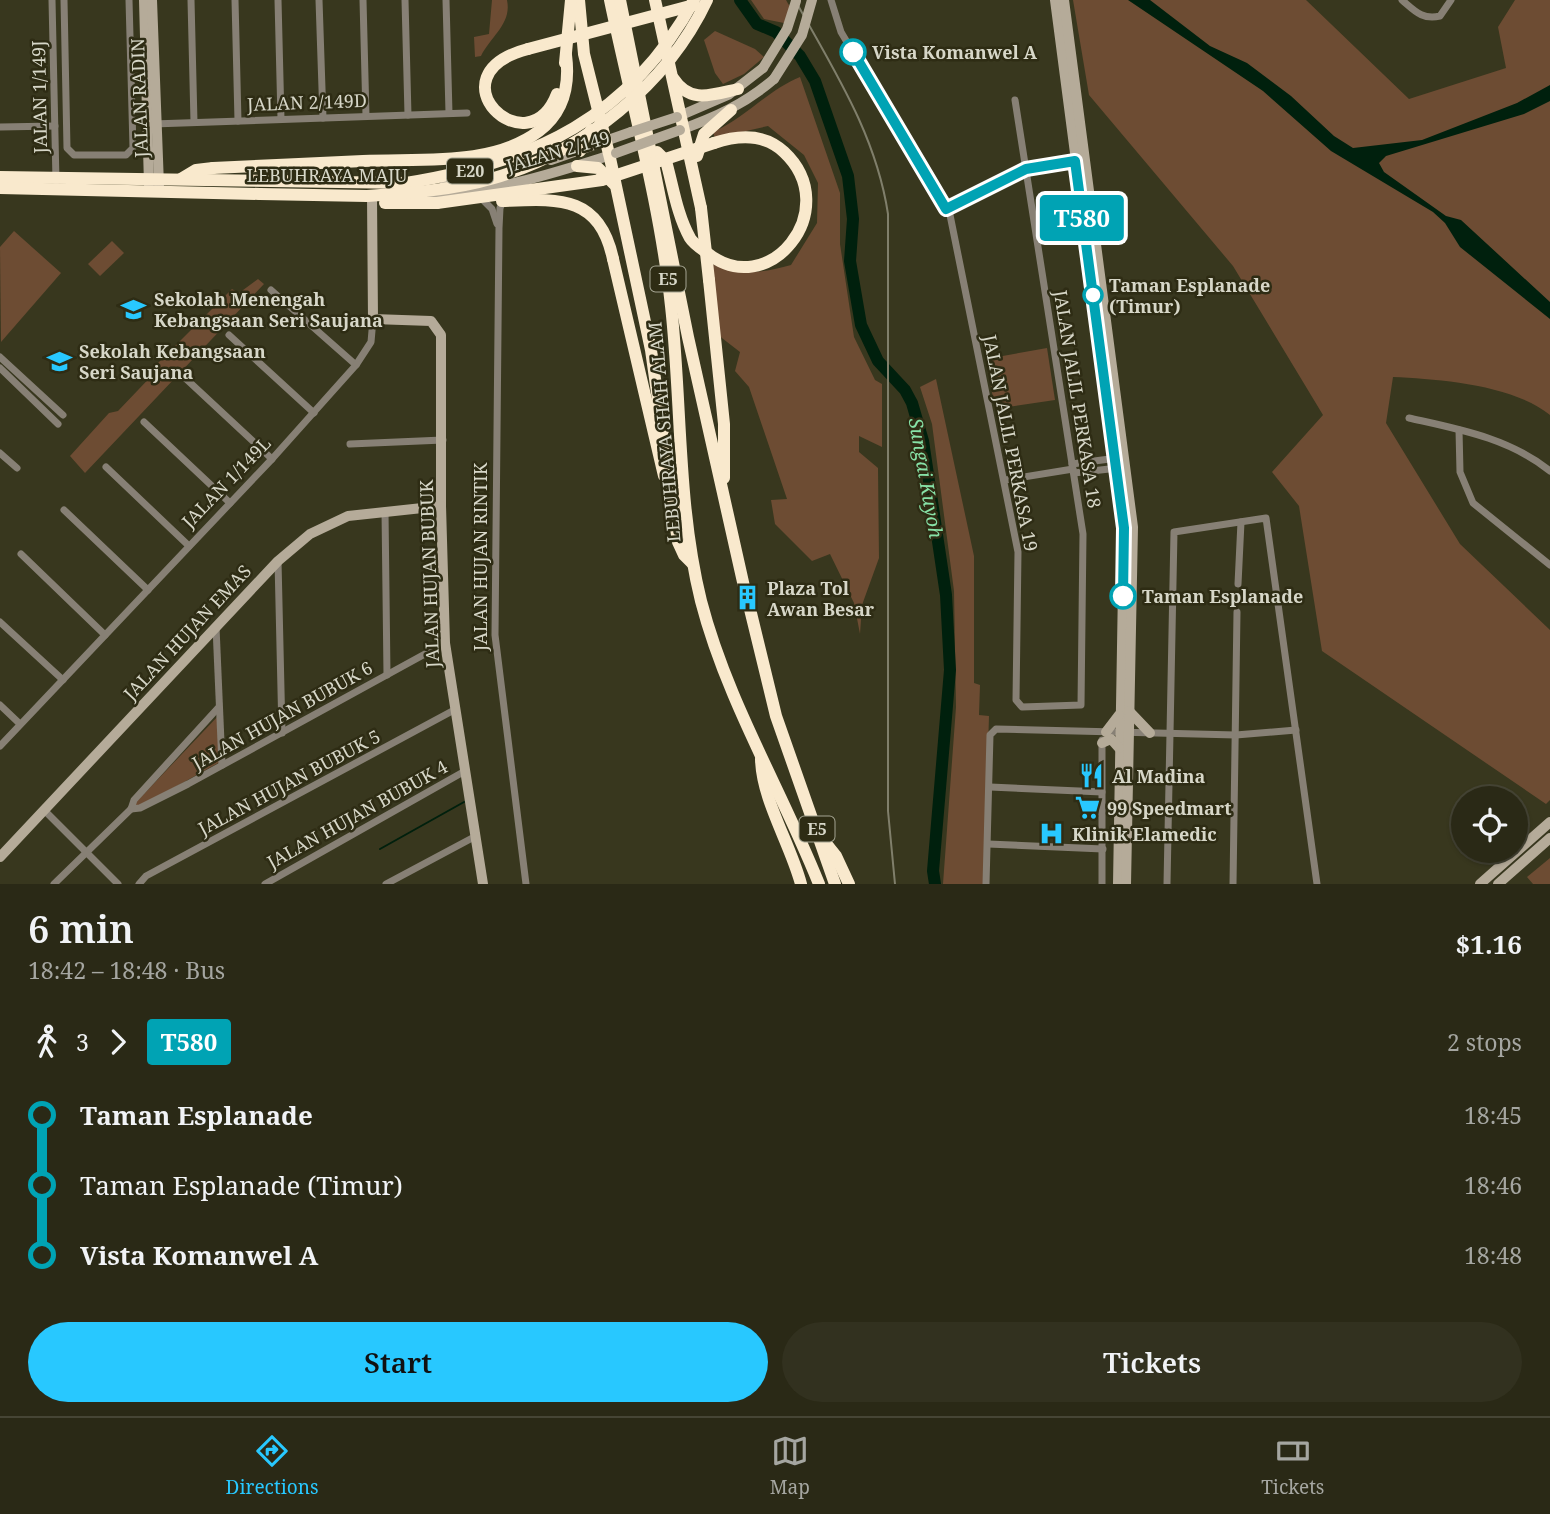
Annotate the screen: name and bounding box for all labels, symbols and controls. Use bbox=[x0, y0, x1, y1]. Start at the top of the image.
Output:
street label: JALAN RADIN bbox=[125, 38, 153, 159]
marker: Vista Komanwel A bbox=[840, 39, 866, 65]
street label: JALAN 1/149J bbox=[26, 40, 52, 155]
place label: Vista Komanwel A bbox=[872, 40, 1038, 64]
street label: JALAN 2/149D bbox=[246, 88, 367, 116]
street label: JALAN 2/149 bbox=[502, 125, 613, 178]
road number: E20 bbox=[447, 158, 493, 183]
street label: LEBUHRAYA MAJU bbox=[247, 163, 408, 187]
line badge: T580 bbox=[1033, 195, 1131, 241]
text: T580 bbox=[1054, 201, 1110, 234]
road number: E5 bbox=[650, 266, 686, 292]
place label: Taman Esplanade (Timur) bbox=[1109, 273, 1270, 318]
marker: Taman Esplanade (Timur) bbox=[1083, 285, 1103, 305]
place label: Sekolah Menengah Kebangsaan Seri Saujana bbox=[154, 287, 383, 332]
street label: JALAN JALIL PERKASA 18 bbox=[1049, 287, 1107, 510]
school or university icon: Sekolah Menengah Kebangsaan Seri Saujana bbox=[120, 295, 148, 323]
street label: LEBUHRAYA SHAH ALAM bbox=[642, 321, 686, 543]
street label: JALAN JALIL PERKASA 19 bbox=[978, 332, 1044, 553]
place label: Sekolah Kebangsaan Seri Saujana bbox=[79, 339, 266, 384]
school or university icon: Sekolah Kebangsaan Seri Saujana bbox=[45, 347, 73, 375]
water label: Sungai Kuyoh bbox=[903, 416, 950, 541]
street label: JALAN 1/149L bbox=[176, 431, 276, 534]
street label: JALAN HUJAN RINTIK bbox=[468, 462, 492, 652]
street label: JALAN HUJAN BUBUK bbox=[414, 479, 444, 669]
street label: JALAN HUJAN EMAS bbox=[117, 559, 256, 706]
place label: Plaza Tol Awan Besar bbox=[767, 576, 875, 621]
marker: Taman Esplanade bbox=[1110, 583, 1136, 609]
building icon: Plaza Tol Awan Besar bbox=[733, 584, 761, 612]
place label: Taman Esplanade bbox=[1142, 584, 1303, 608]
street label: JALAN HUJAN BUBUK 6 bbox=[187, 655, 377, 775]
street label: JALAN HUJAN BUBUK 5 bbox=[193, 724, 384, 841]
street label: JALAN HUJAN BUBUK 4 bbox=[262, 754, 452, 874]
restaurant icon: Al Madina bbox=[1078, 762, 1106, 790]
place label: Al Madina bbox=[1112, 764, 1206, 788]
map controls bbox=[1451, 786, 1528, 863]
button: locate bbox=[1451, 786, 1528, 863]
supermarket icon: 99 Speedmart bbox=[1073, 794, 1101, 822]
place label: 99 Speedmart bbox=[1107, 796, 1232, 820]
road number: E5 bbox=[800, 816, 834, 842]
hospital icon: Klinik Elamedic bbox=[1038, 820, 1066, 848]
place label: Klinik Elamedic bbox=[1072, 822, 1217, 846]
text: 6 min bbox=[28, 902, 134, 954]
text: $1.16 bbox=[1456, 926, 1522, 962]
text: 18:42 – 18:48 · Bus bbox=[28, 954, 225, 986]
icon: walk bbox=[28, 1023, 66, 1061]
icon: forward bbox=[99, 1023, 137, 1061]
text: T580 bbox=[161, 1025, 217, 1058]
text: 3 bbox=[76, 1026, 89, 1058]
text: 2 stops bbox=[1447, 1026, 1522, 1058]
text: Taman Esplanade bbox=[80, 1097, 313, 1133]
text: 18:45 bbox=[1464, 1099, 1522, 1131]
text: Taman Esplanade (Timur) bbox=[80, 1167, 403, 1203]
text: 18:46 bbox=[1464, 1169, 1522, 1201]
text: Vista Komanwel A bbox=[80, 1237, 318, 1273]
text: 18:48 bbox=[1464, 1239, 1522, 1271]
button: Start bbox=[28, 1322, 768, 1402]
button: Tickets bbox=[782, 1322, 1522, 1402]
tab: Directions bbox=[226, 1432, 319, 1500]
tab: Map bbox=[770, 1432, 810, 1500]
tab: Tickets bbox=[1261, 1432, 1324, 1500]

